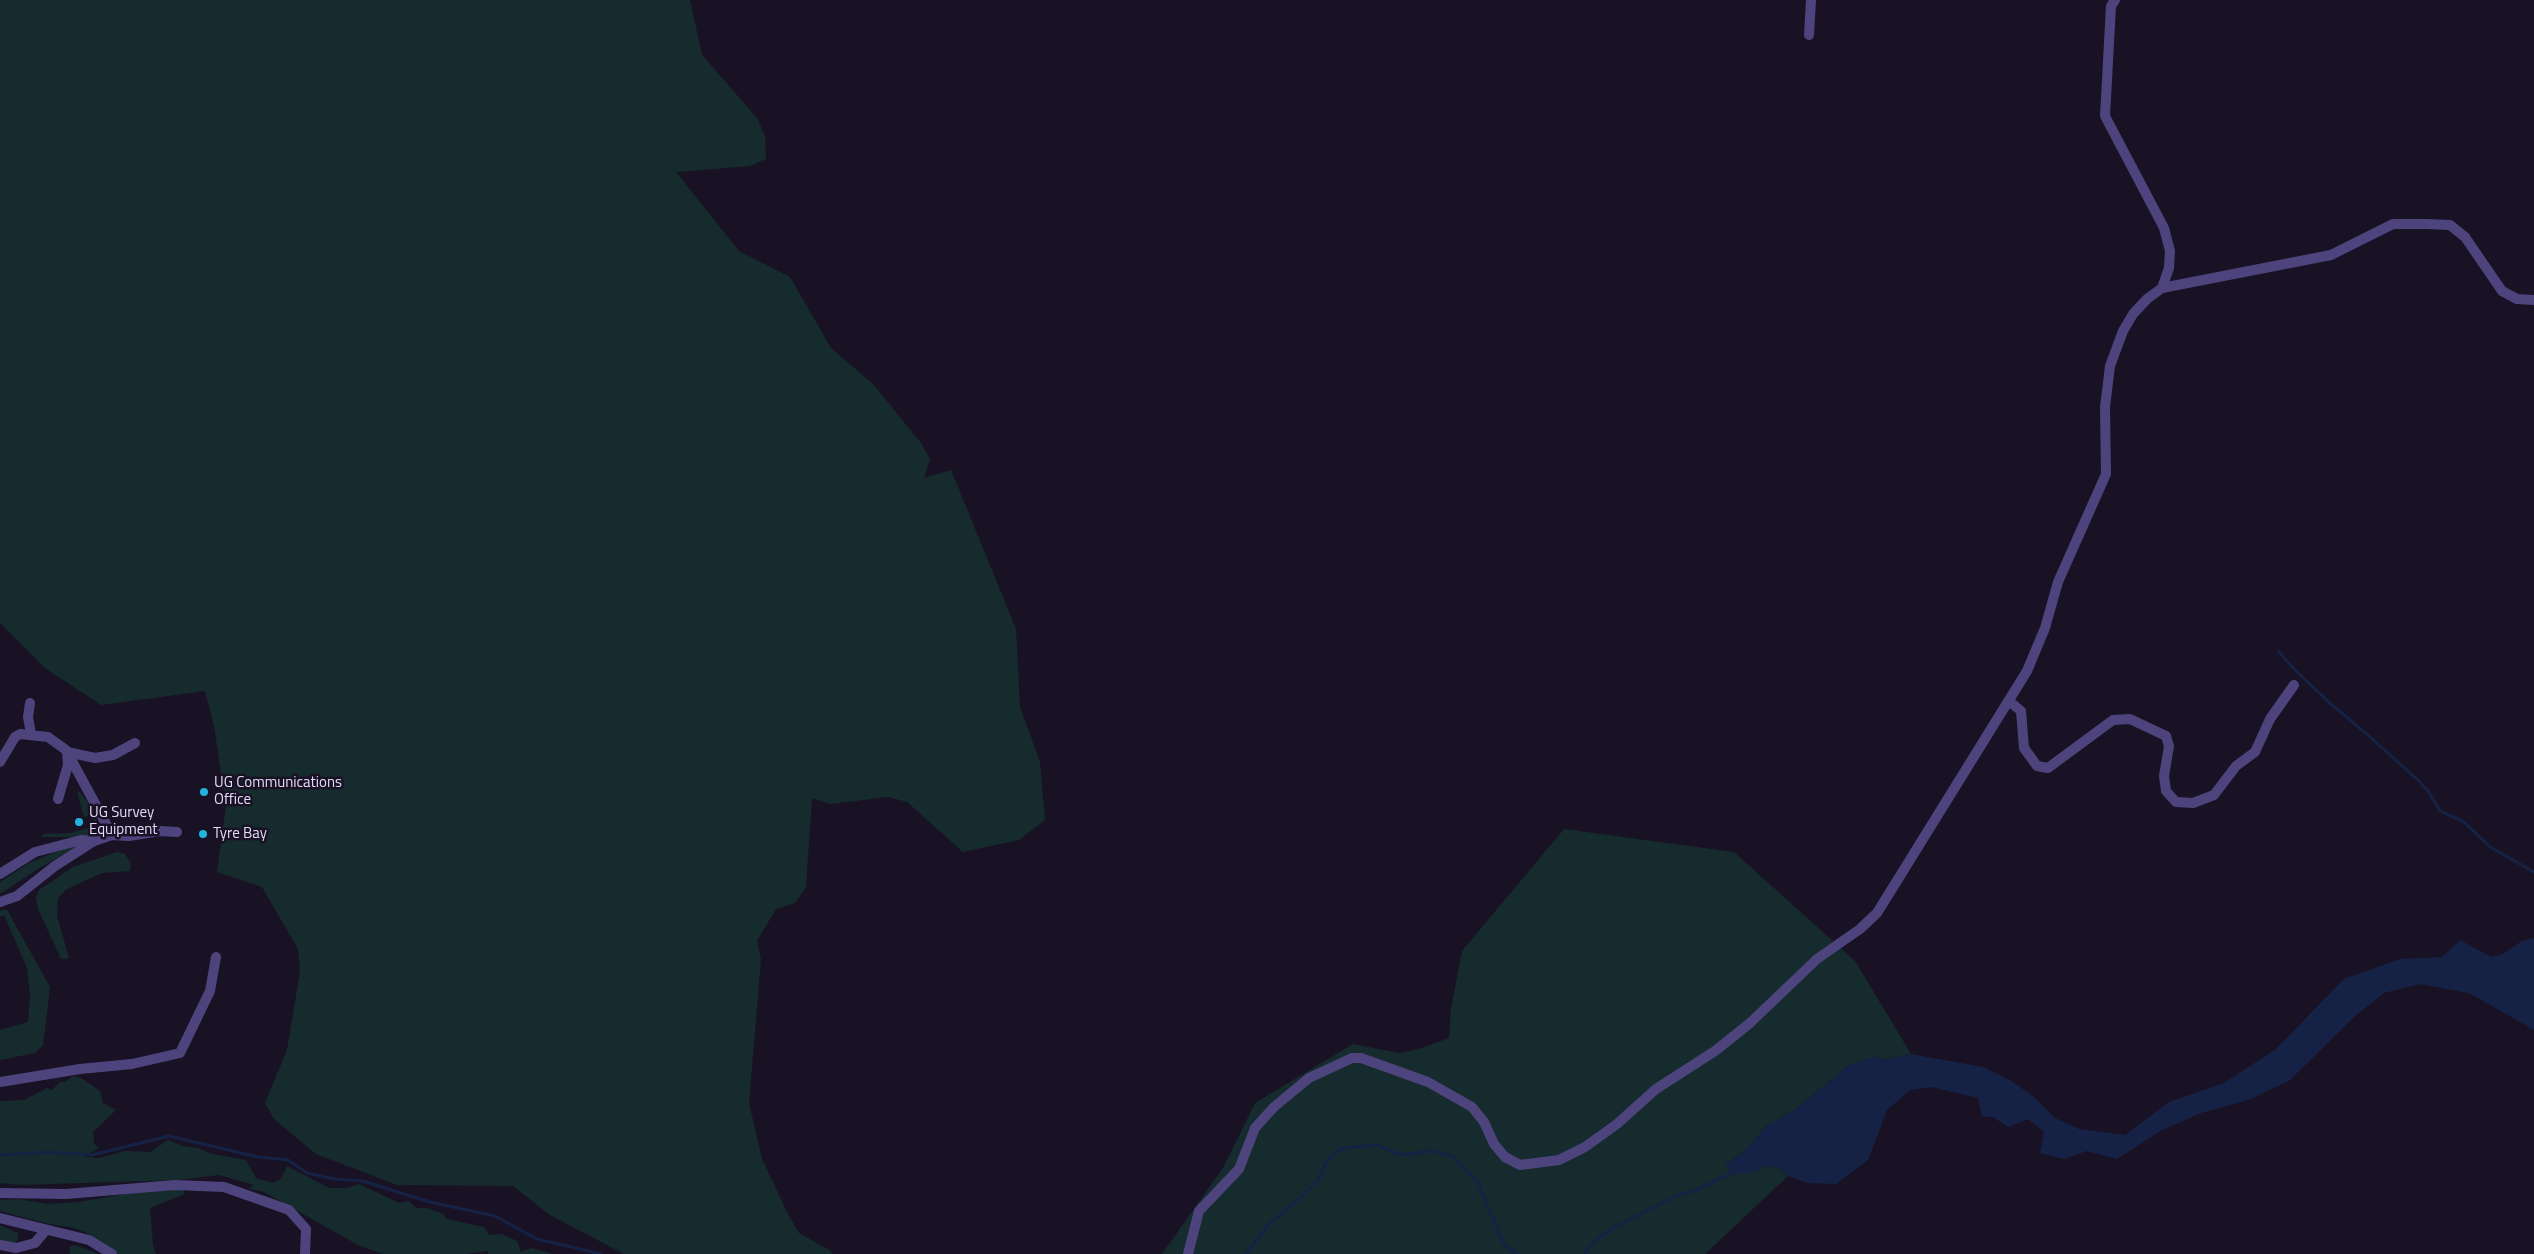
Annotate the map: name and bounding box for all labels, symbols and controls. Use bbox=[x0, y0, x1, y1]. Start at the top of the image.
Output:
place label: UG Communications Office bbox=[214, 774, 342, 809]
marker: UG Communications Office bbox=[198, 786, 210, 798]
place label: UG Survey Equipment bbox=[89, 804, 158, 839]
marker: UG Survey Equipment bbox=[73, 816, 85, 828]
place label: Tyre Bay bbox=[213, 825, 267, 843]
marker: Tyre Bay bbox=[197, 828, 209, 840]

